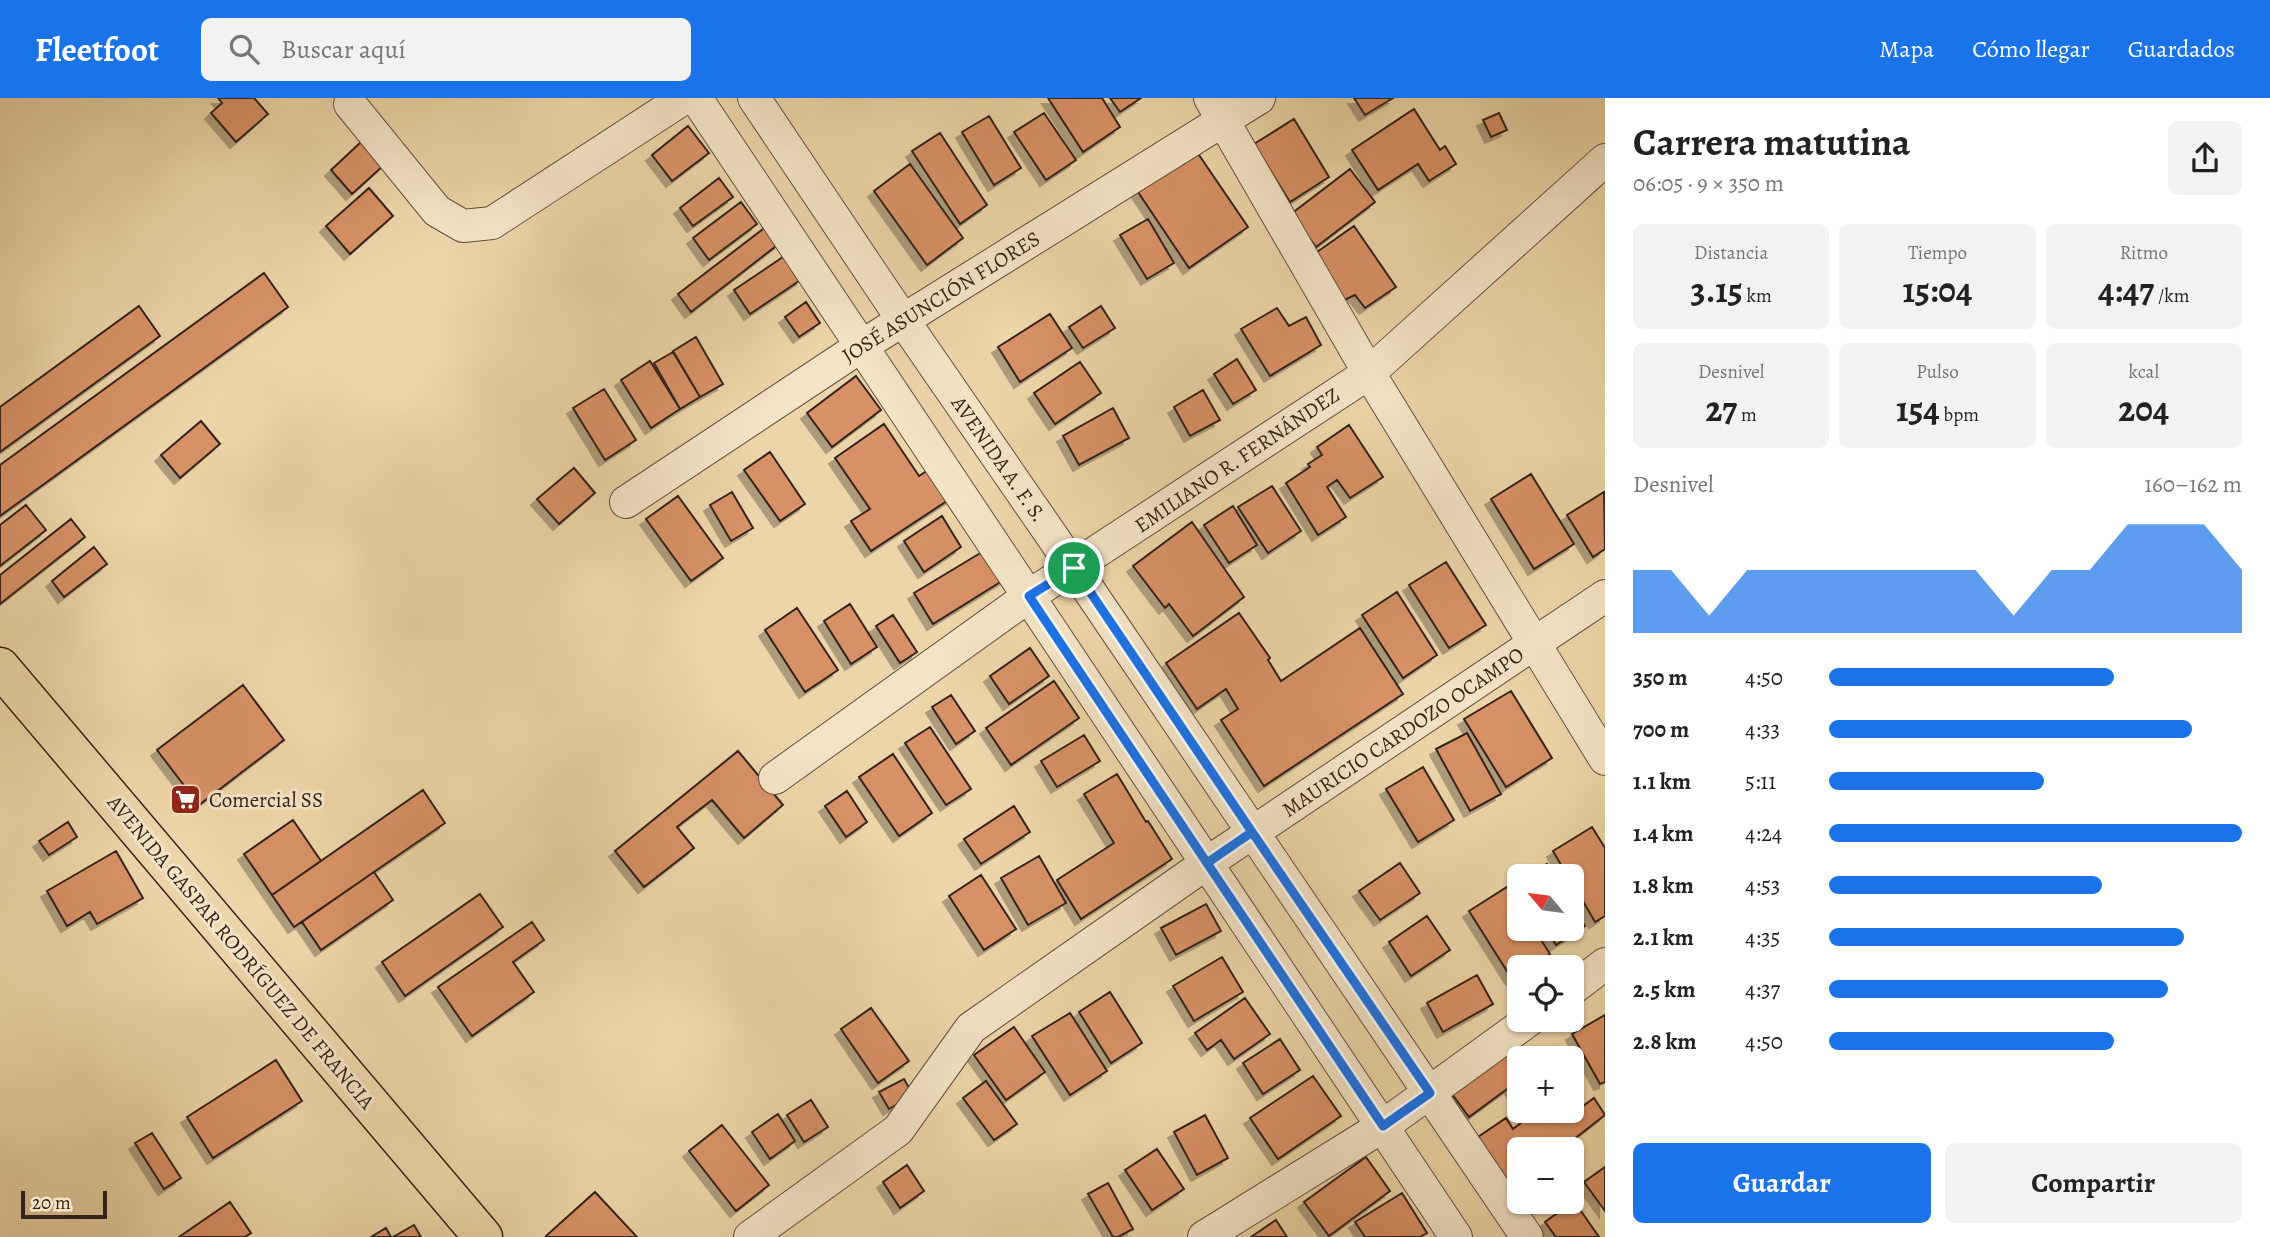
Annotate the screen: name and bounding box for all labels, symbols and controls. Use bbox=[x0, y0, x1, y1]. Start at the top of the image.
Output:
search box bbox=[201, 18, 691, 81]
text: Fleetfoot bbox=[35, 27, 159, 72]
icon: search bbox=[225, 30, 263, 68]
text: Buscar aquí bbox=[281, 32, 406, 67]
text: Mapa bbox=[1879, 33, 1934, 65]
text: Cómo llegar bbox=[1972, 33, 2090, 65]
text: Guardados bbox=[2128, 33, 2235, 65]
text: Carrera matutina bbox=[1633, 116, 1910, 168]
button: share bbox=[2168, 121, 2242, 195]
text: 06:05 · 9 × 350 m bbox=[1633, 168, 1784, 199]
street label: JOSÉ ASUNCIÓN FLORES bbox=[837, 225, 1045, 369]
text: Distancia bbox=[1694, 240, 1768, 266]
text: Tiempo bbox=[1908, 240, 1967, 266]
text: Ritmo bbox=[2120, 240, 2168, 266]
text: 3.15 bbox=[1691, 266, 1743, 314]
text: 15:04 bbox=[1903, 266, 1972, 314]
text: 4:47 bbox=[2098, 266, 2154, 314]
text: km bbox=[1743, 283, 1772, 309]
text: /km bbox=[2154, 283, 2190, 309]
text: Desnivel bbox=[1698, 359, 1764, 385]
text: Pulso bbox=[1916, 359, 1959, 385]
text: kcal bbox=[2129, 359, 2159, 385]
street label: EMILIANO R. FERNÁNDEZ bbox=[1129, 381, 1345, 539]
text: 27 bbox=[1705, 385, 1737, 433]
text: 154 bbox=[1896, 385, 1940, 433]
text: 204 bbox=[2118, 385, 2169, 433]
street label: AVENIDA A. F. S. bbox=[945, 390, 1053, 528]
text: m bbox=[1737, 402, 1757, 428]
text: bpm bbox=[1940, 402, 1979, 428]
text: Desnivel bbox=[1633, 469, 1714, 500]
text: 160–162 m bbox=[2144, 469, 2242, 500]
pin bbox=[1044, 538, 1104, 598]
icon: arrive bbox=[1055, 549, 1093, 587]
street label: MAURICIO CARDOZO OCAMPO bbox=[1277, 640, 1529, 824]
text: 350 m bbox=[1633, 662, 1688, 693]
text: 4:50 bbox=[1745, 662, 1783, 693]
text: 700 m bbox=[1633, 714, 1689, 745]
text: 4:33 bbox=[1745, 714, 1780, 745]
text: 1.1 km bbox=[1633, 766, 1691, 797]
text: 5:11 bbox=[1745, 766, 1776, 797]
supermarket icon: Comercial SS bbox=[169, 783, 203, 817]
place label: Comercial SS bbox=[209, 786, 323, 814]
street label: AVENIDA GASPAR RODRÍGUEZ DE FRANCIA bbox=[100, 788, 381, 1116]
text: 1.4 km bbox=[1633, 818, 1694, 849]
text: 4:24 bbox=[1745, 818, 1782, 849]
north arrow bbox=[1507, 864, 1584, 942]
map controls bbox=[1507, 864, 1584, 1214]
text: 1.8 km bbox=[1633, 870, 1694, 901]
text: 4:53 bbox=[1745, 870, 1780, 901]
text: 2.1 km bbox=[1633, 922, 1694, 953]
text: 4:35 bbox=[1745, 922, 1780, 953]
button: locate bbox=[1507, 955, 1584, 1032]
text: 2.5 km bbox=[1633, 974, 1695, 1005]
text: 4:37 bbox=[1745, 974, 1780, 1005]
text: 2.8 km bbox=[1633, 1026, 1697, 1057]
text: 4:50 bbox=[1745, 1026, 1783, 1057]
button: + bbox=[1507, 1046, 1584, 1123]
button: − bbox=[1507, 1137, 1584, 1214]
button: Guardar bbox=[1633, 1143, 1931, 1223]
button: Compartir bbox=[1945, 1143, 2242, 1223]
scale bar bbox=[21, 1188, 107, 1220]
text: 20 m bbox=[32, 1190, 71, 1216]

